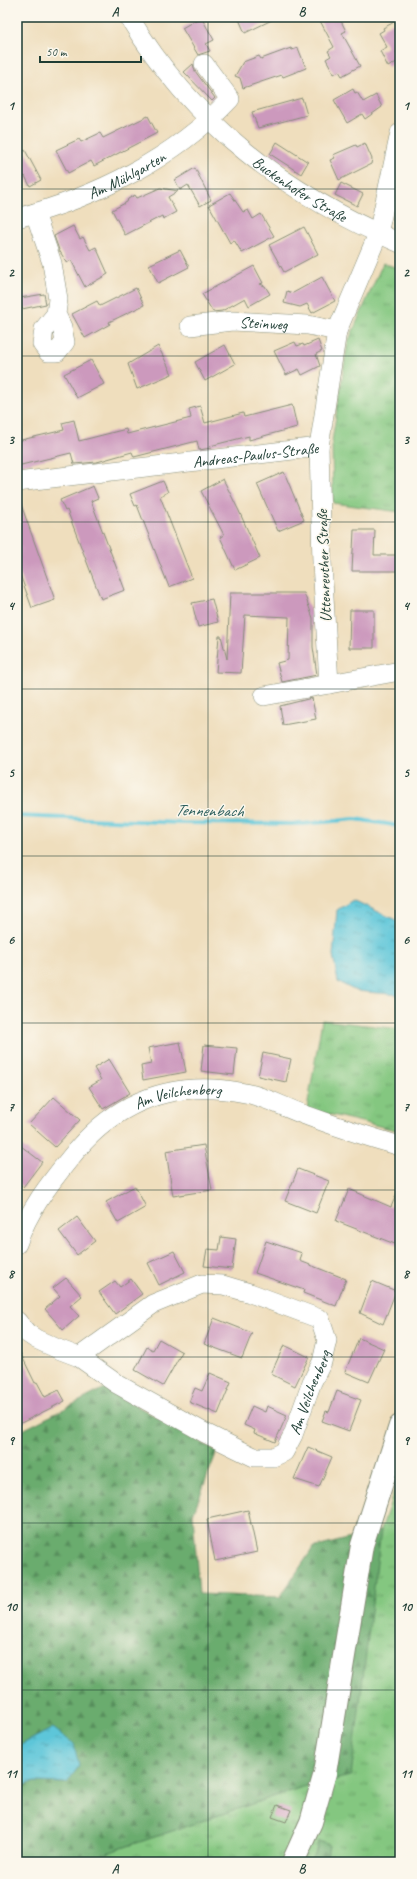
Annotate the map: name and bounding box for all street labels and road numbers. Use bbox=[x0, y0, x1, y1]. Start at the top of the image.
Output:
street label: Am Mühlgarten bbox=[85, 146, 170, 204]
street label: Buckenhofer Straße bbox=[248, 152, 352, 228]
street label: Steinweg bbox=[239, 312, 289, 335]
street label: Andreas-Paulus-Straße bbox=[192, 438, 321, 473]
street label: Uttenreuther Straße bbox=[312, 508, 336, 623]
street label: Am Veilchenberg bbox=[131, 1080, 223, 1114]
street label: Am Veilchenberg bbox=[285, 1348, 336, 1437]

